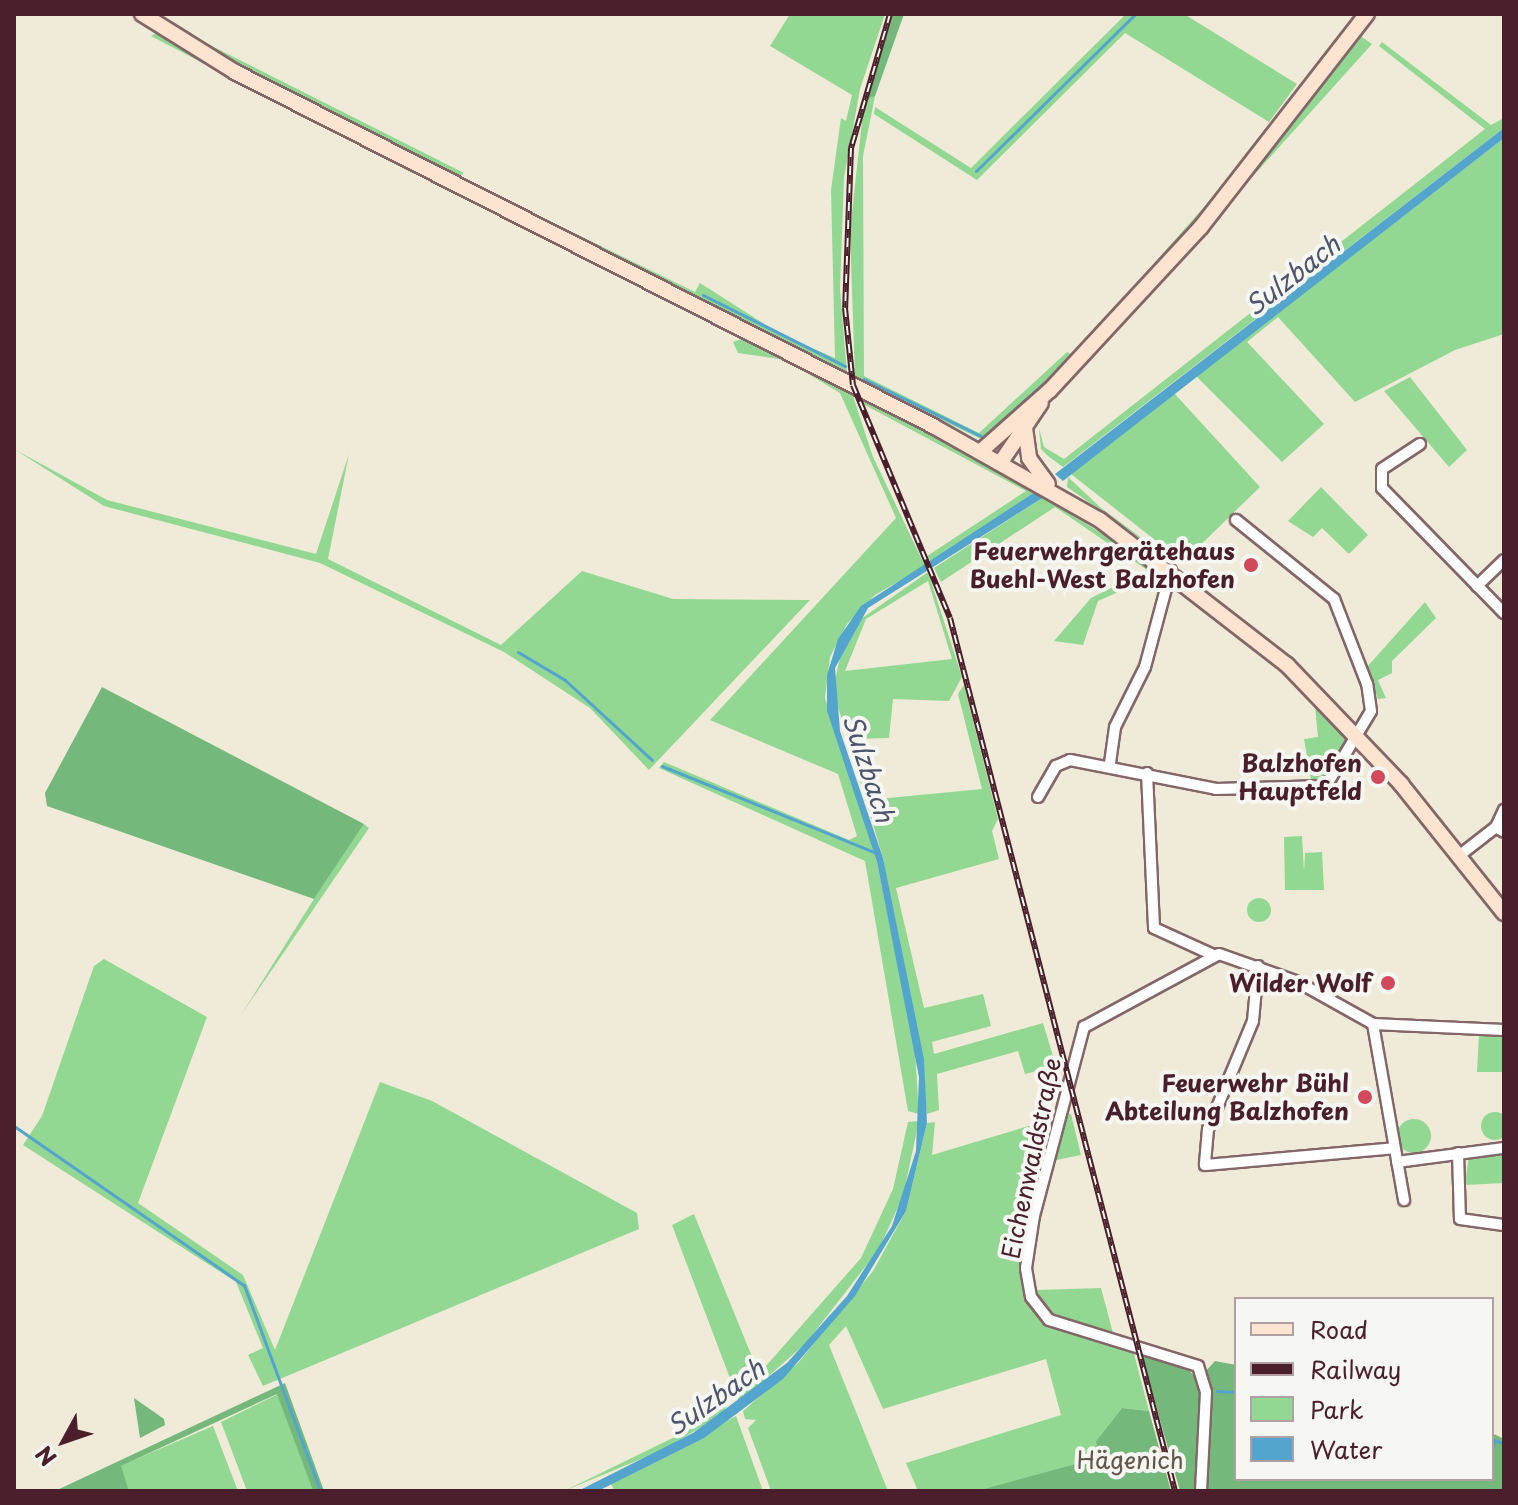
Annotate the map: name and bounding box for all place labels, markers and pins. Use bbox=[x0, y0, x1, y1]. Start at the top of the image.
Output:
place label: Feuerwehrgerätehaus Buehl-West Balzhofen bbox=[970, 537, 1235, 593]
marker: Feuerwehrgerätehaus Buehl-West Balzhofen bbox=[1242, 556, 1260, 574]
place label: Balzhofen Hauptfeld bbox=[1238, 749, 1362, 805]
marker: Balzhofen Hauptfeld bbox=[1369, 768, 1387, 786]
place label: Wilder Wolf bbox=[1228, 969, 1372, 997]
marker: Wilder Wolf bbox=[1379, 974, 1397, 992]
place label: Feuerwehr Bühl Abteilung Balzhofen bbox=[1105, 1069, 1349, 1125]
marker: Feuerwehr Bühl Abteilung Balzhofen bbox=[1356, 1088, 1374, 1106]

